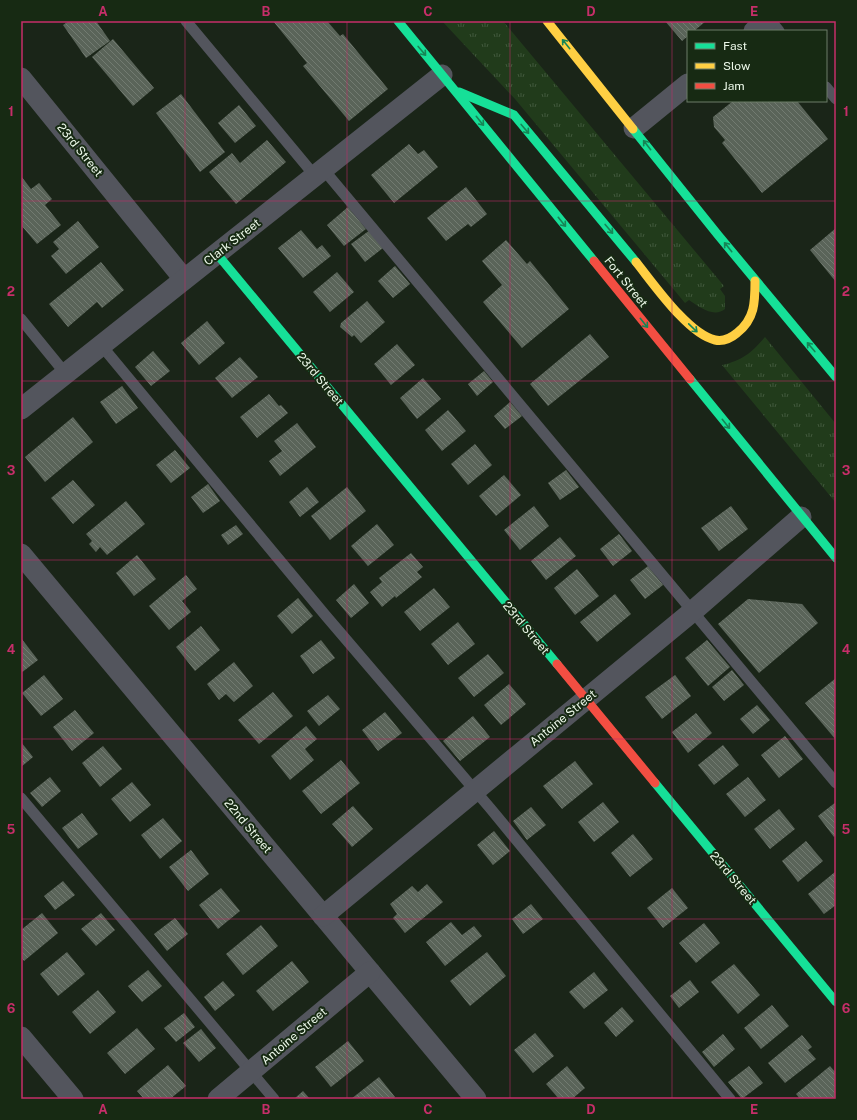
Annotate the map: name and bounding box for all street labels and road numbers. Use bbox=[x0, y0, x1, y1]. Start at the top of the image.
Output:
street label: 23rd Street bbox=[54, 121, 106, 180]
street label: Clark Street bbox=[201, 215, 263, 268]
street label: Fort Street bbox=[601, 254, 651, 310]
street label: 23rd Street bbox=[294, 350, 346, 408]
street label: 23rd Street bbox=[500, 599, 552, 657]
street label: Antoine Street bbox=[527, 687, 599, 749]
street label: 22nd Street bbox=[221, 796, 275, 856]
street label: 23rd Street bbox=[707, 849, 759, 907]
street label: Antoine Street bbox=[258, 1004, 330, 1067]

